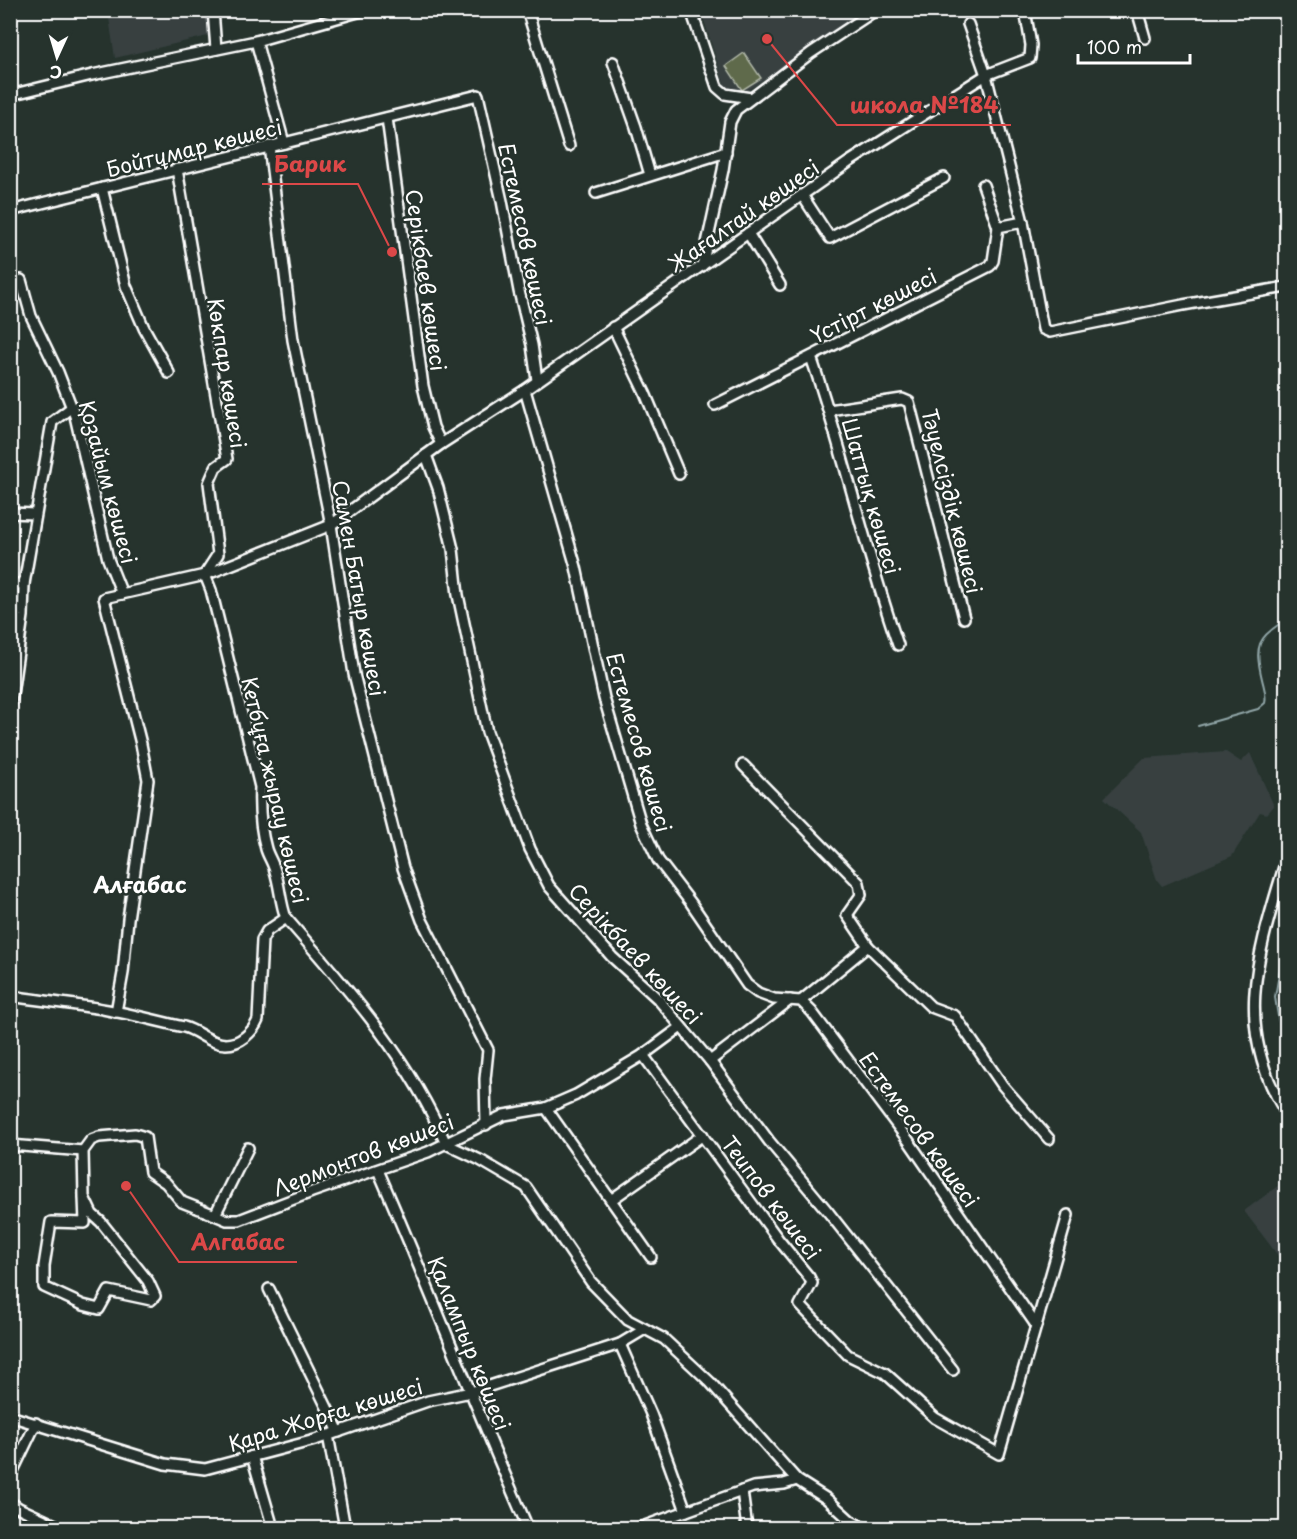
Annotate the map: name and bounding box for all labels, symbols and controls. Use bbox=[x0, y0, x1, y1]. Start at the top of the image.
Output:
north arrow bbox=[27, 27, 87, 87]
scale bar bbox=[1078, 27, 1190, 65]
text: 100 m bbox=[1087, 33, 1142, 60]
text: С bbox=[49, 61, 63, 85]
callout: школа №184 bbox=[837, 85, 1011, 125]
text: школа №184 bbox=[850, 87, 998, 120]
street label: Бойтұмар көшесі bbox=[103, 110, 285, 184]
street label: Естемесов көшесі bbox=[491, 140, 561, 328]
callout: Барик bbox=[262, 144, 358, 184]
text: Барик bbox=[274, 146, 347, 179]
street label: Жағалтай көшесі bbox=[661, 151, 825, 279]
street label: Серікбаев көшесі bbox=[398, 187, 456, 373]
street label: Үстірт көшесі bbox=[804, 259, 942, 351]
street label: Көкпар көшесі bbox=[200, 295, 256, 451]
street label: Қозайым көшесі bbox=[72, 397, 146, 567]
street label: Тәуелсіздік көшесі bbox=[915, 405, 991, 597]
street label: Шаттық көшесі bbox=[834, 414, 910, 578]
street label: Самен Батыр көшесі bbox=[325, 477, 395, 699]
street label: Естемесов көшесі bbox=[599, 648, 681, 836]
street label: Кетбұға жырау көшесі bbox=[234, 674, 318, 906]
district label: Алғабас bbox=[92, 867, 187, 900]
street label: Серікбаев көшесі bbox=[562, 875, 710, 1031]
street label: Естемесов көшесі bbox=[852, 1044, 988, 1214]
street label: Лермонтов көшесі bbox=[268, 1105, 458, 1203]
street label: Теипов көшесі bbox=[715, 1128, 829, 1266]
callout: Алгабас bbox=[179, 1222, 297, 1262]
text: Алгабас bbox=[190, 1224, 285, 1257]
street label: Қалампыр көшесі bbox=[420, 1251, 520, 1435]
street label: Қара Жорға көшесі bbox=[224, 1369, 426, 1459]

